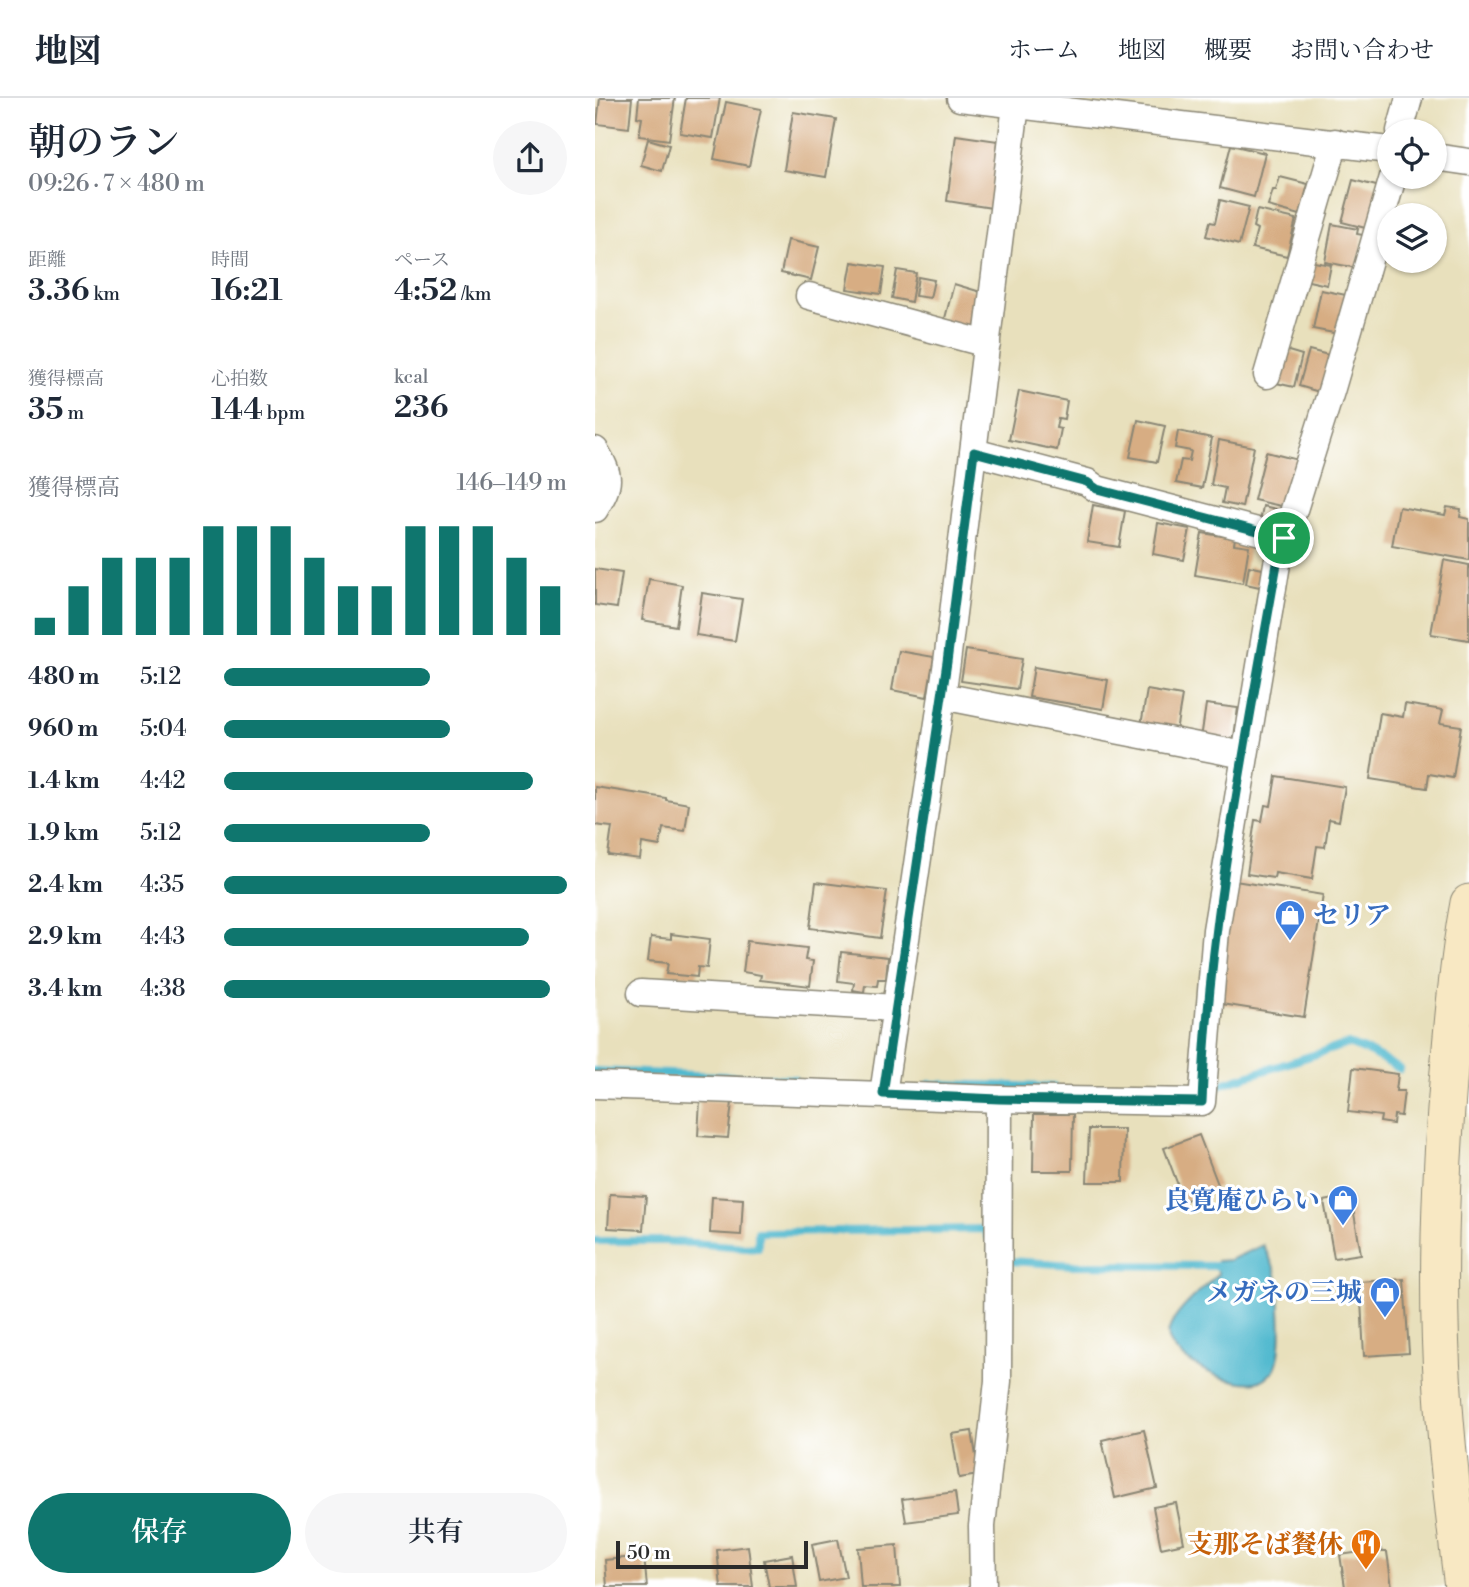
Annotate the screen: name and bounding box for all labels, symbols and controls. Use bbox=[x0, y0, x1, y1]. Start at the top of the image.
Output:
text: 地図 bbox=[35, 32, 101, 73]
text: ホーム bbox=[1008, 36, 1080, 66]
text: 地図 bbox=[1118, 36, 1166, 66]
text: 概要 bbox=[1204, 36, 1252, 66]
text: お問い合わせ bbox=[1290, 36, 1434, 66]
map controls bbox=[1377, 119, 1447, 273]
button: locate bbox=[1377, 119, 1447, 189]
text: 朝のラン bbox=[28, 120, 180, 167]
button: share bbox=[493, 121, 567, 195]
text: 09:26 · 7 × 480 m bbox=[28, 170, 205, 198]
button: layers bbox=[1377, 203, 1447, 273]
text: 距離 bbox=[28, 248, 66, 272]
text: 時間 bbox=[211, 248, 249, 272]
text: ペース bbox=[394, 248, 450, 272]
text: 3.36 bbox=[28, 272, 90, 310]
text: 16:21 bbox=[211, 272, 283, 310]
text: 4:52 bbox=[394, 272, 457, 310]
text: km bbox=[90, 282, 120, 306]
text: /km bbox=[457, 282, 491, 306]
text: kcal bbox=[394, 365, 428, 389]
text: 獲得標高 bbox=[28, 367, 104, 391]
text: 心拍数 bbox=[211, 367, 268, 391]
text: 236 bbox=[394, 389, 448, 427]
text: 35 bbox=[28, 391, 63, 429]
text: 144 bbox=[211, 391, 263, 429]
text: m bbox=[63, 401, 84, 425]
text: bpm bbox=[263, 401, 305, 425]
text: 146–149 m bbox=[457, 469, 567, 497]
text: 獲得標高 bbox=[28, 474, 120, 502]
pin bbox=[1254, 508, 1314, 568]
icon: arrive bbox=[1265, 519, 1303, 557]
text: 480 m bbox=[28, 663, 99, 691]
text: 5:12 bbox=[140, 663, 181, 691]
text: 960 m bbox=[28, 715, 98, 743]
text: 5:04 bbox=[140, 715, 187, 743]
text: 1.4 km bbox=[28, 767, 100, 795]
text: 4:42 bbox=[140, 767, 186, 795]
text: 1.9 km bbox=[28, 819, 99, 847]
text: 5:12 bbox=[140, 819, 181, 847]
text: 2.4 km bbox=[28, 871, 103, 899]
text: 4:35 bbox=[140, 871, 184, 899]
shop icon: セリア bbox=[1273, 898, 1307, 942]
place label: セリア bbox=[1313, 900, 1391, 932]
text: 2.9 km bbox=[28, 923, 102, 951]
text: 4:43 bbox=[140, 923, 185, 951]
text: 3.4 km bbox=[28, 975, 102, 1003]
text: 4:38 bbox=[140, 975, 186, 1003]
shop icon: 良寛庵ひらい bbox=[1326, 1183, 1360, 1227]
place label: 良寛庵ひらい bbox=[1164, 1185, 1320, 1217]
shop icon: メガネの三城 bbox=[1368, 1275, 1402, 1319]
place label: メガネの三城 bbox=[1206, 1277, 1362, 1309]
button: 保存 bbox=[28, 1493, 291, 1573]
button: 共有 bbox=[305, 1493, 567, 1573]
restaurant icon: 支那そば餐休 bbox=[1349, 1527, 1383, 1571]
place label: 支那そば餐休 bbox=[1187, 1529, 1343, 1561]
scale bar bbox=[616, 1538, 809, 1570]
text: 50 m bbox=[627, 1541, 671, 1565]

